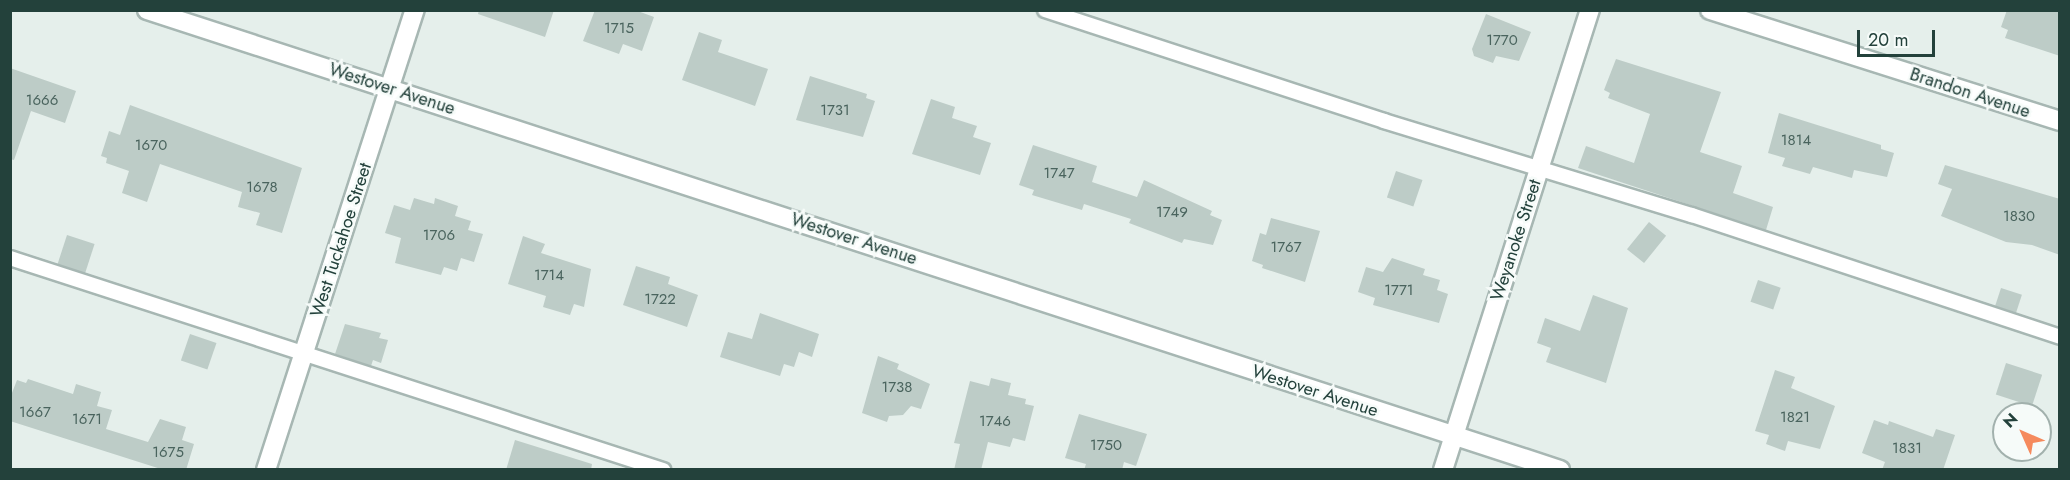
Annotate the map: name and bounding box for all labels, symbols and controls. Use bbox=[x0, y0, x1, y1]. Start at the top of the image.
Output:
scale bar bbox=[1860, 18, 1938, 56]
house number: 1715 bbox=[604, 20, 634, 38]
text: 20 m bbox=[1868, 27, 1908, 53]
house number: 1770 bbox=[1486, 32, 1518, 50]
street label: Westover Avenue bbox=[326, 58, 458, 120]
street label: Brandon Avenue bbox=[1907, 63, 2033, 123]
house number: 1666 bbox=[26, 92, 58, 110]
house number: 1731 bbox=[820, 102, 850, 120]
house number: 1814 bbox=[1781, 132, 1811, 150]
house number: 1670 bbox=[135, 137, 167, 155]
street label: West Tuckahoe Street bbox=[306, 160, 376, 320]
house number: 1747 bbox=[1043, 165, 1075, 183]
street label: Weyanoke Street bbox=[1486, 177, 1546, 303]
house number: 1678 bbox=[246, 179, 278, 197]
house number: 1749 bbox=[1156, 204, 1188, 222]
street label: Westover Avenue bbox=[788, 208, 920, 270]
house number: 1830 bbox=[2003, 208, 2035, 226]
house number: 1706 bbox=[423, 227, 455, 245]
house number: 1767 bbox=[1270, 239, 1302, 257]
house number: 1714 bbox=[534, 267, 564, 285]
house number: 1771 bbox=[1384, 282, 1414, 300]
house number: 1722 bbox=[644, 291, 676, 309]
street label: Westover Avenue bbox=[1249, 360, 1381, 422]
house number: 1738 bbox=[881, 379, 913, 397]
north arrow bbox=[1992, 402, 2052, 462]
house number: 1667 bbox=[19, 404, 51, 422]
text: N bbox=[1998, 408, 2023, 433]
house number: 1821 bbox=[1780, 409, 1810, 427]
house number: 1671 bbox=[72, 411, 102, 429]
house number: 1746 bbox=[979, 413, 1011, 431]
house number: 1750 bbox=[1090, 437, 1122, 455]
house number: 1831 bbox=[1892, 440, 1922, 458]
house number: 1675 bbox=[152, 444, 184, 462]

